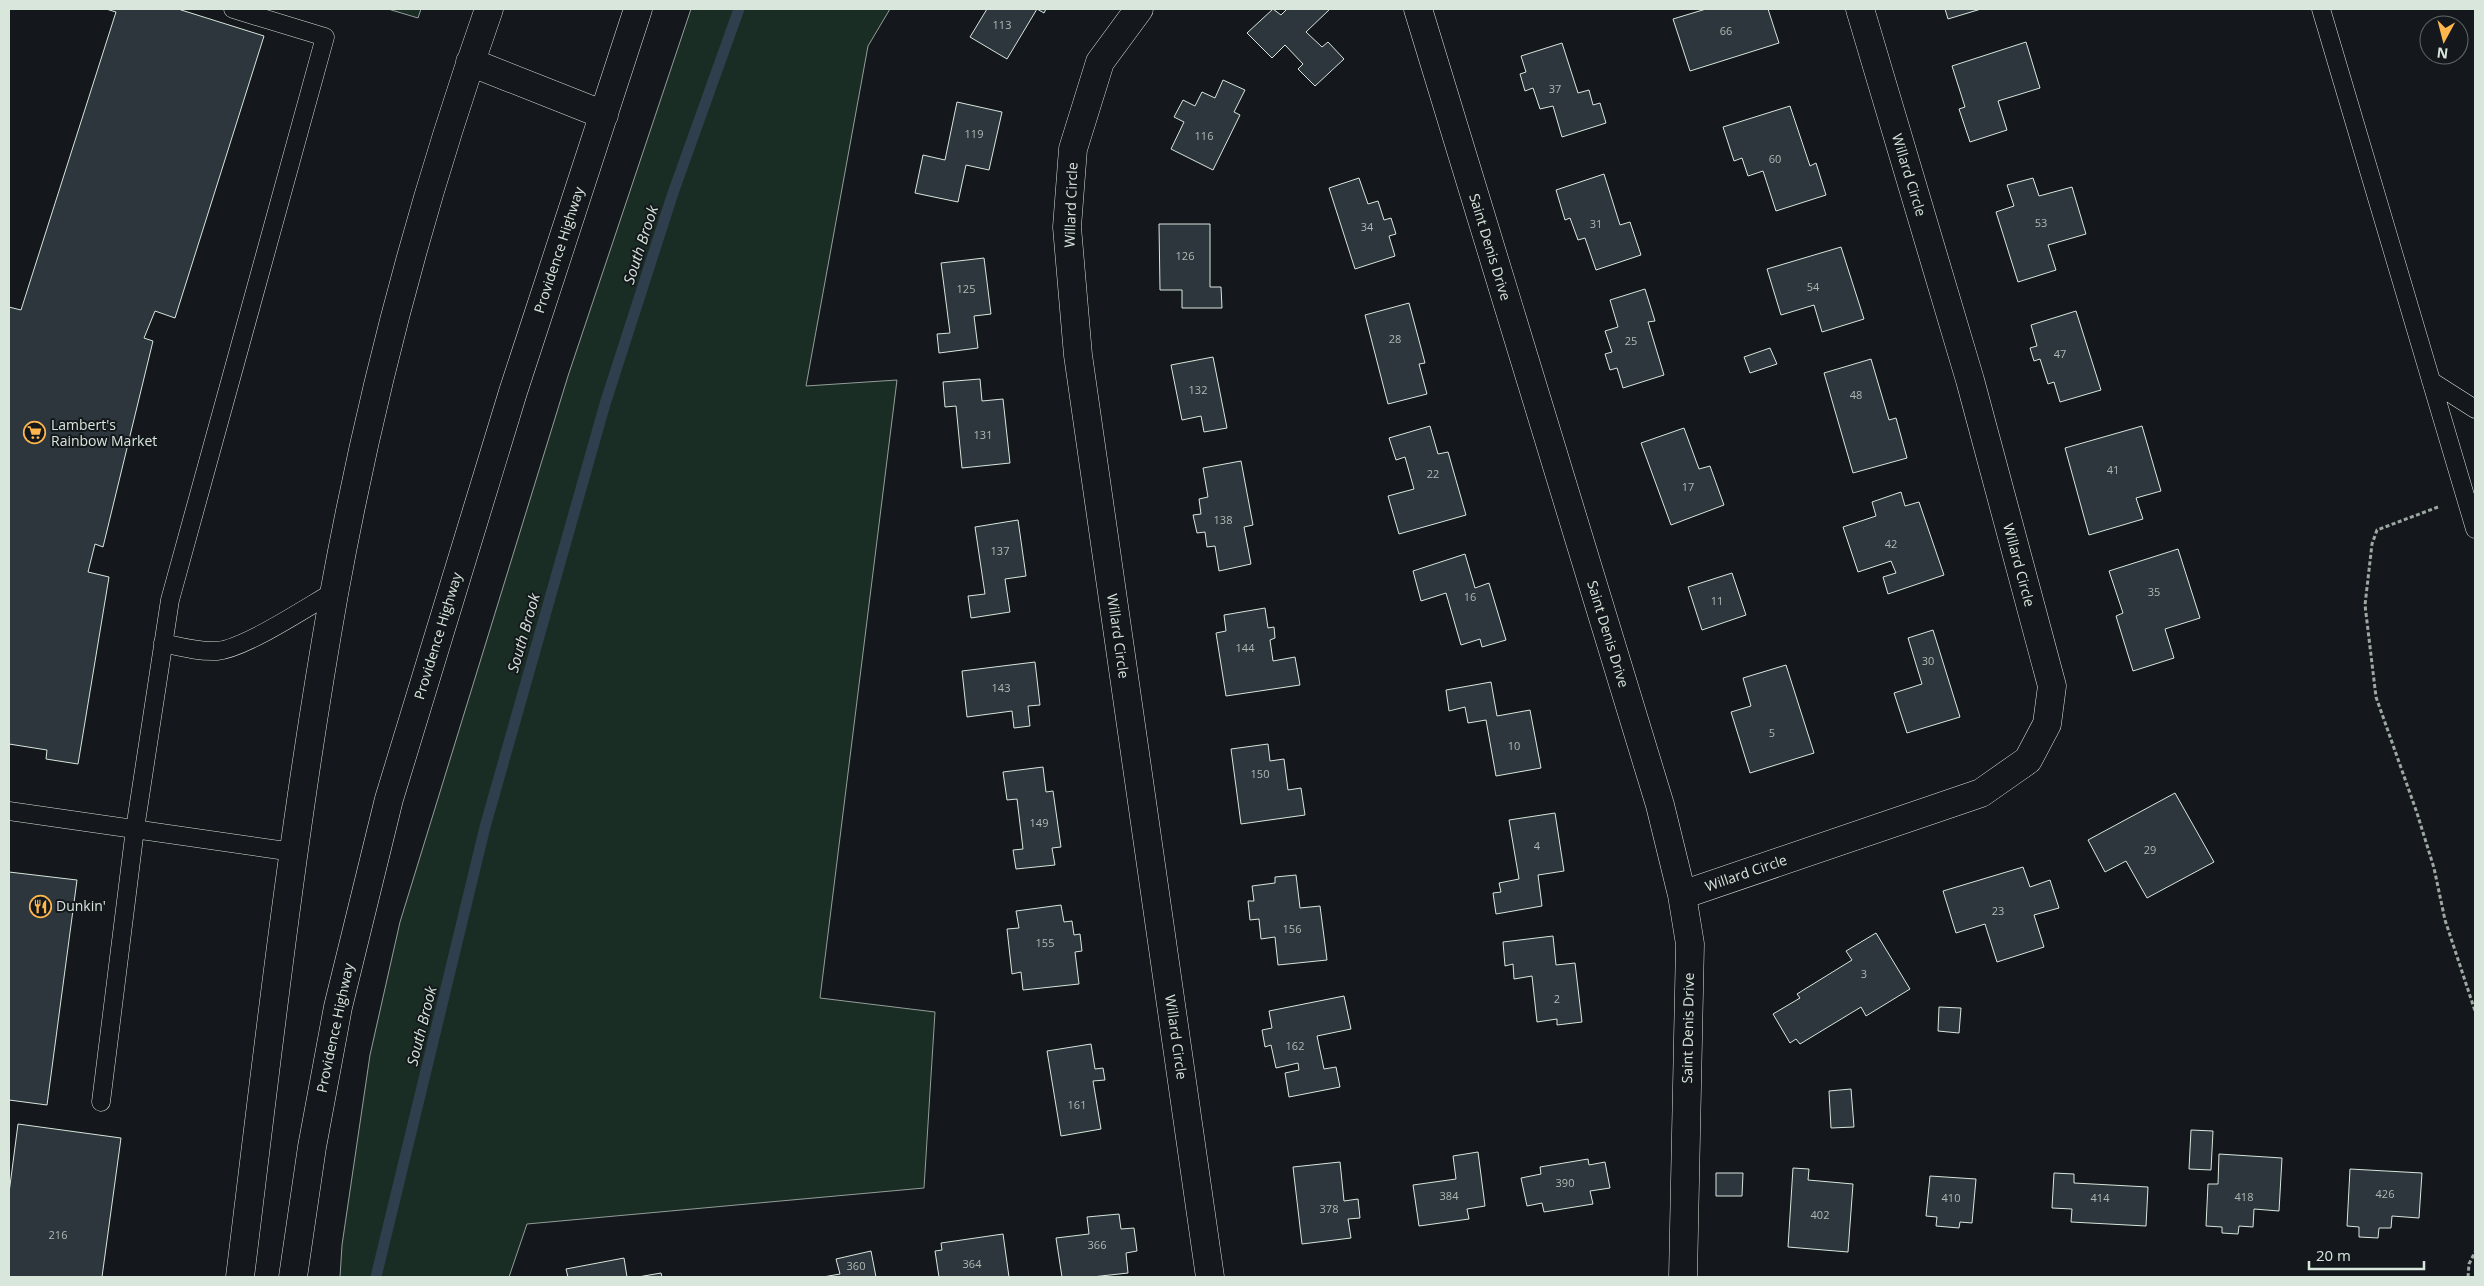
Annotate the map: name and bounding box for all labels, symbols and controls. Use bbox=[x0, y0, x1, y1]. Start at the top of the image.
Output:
north arrow bbox=[2419, 15, 2469, 65]
house number: 113 bbox=[993, 17, 1011, 32]
house number: 66 bbox=[1720, 23, 1732, 38]
text: N bbox=[2436, 43, 2449, 64]
house number: 37 bbox=[1549, 81, 1561, 96]
house number: 119 bbox=[965, 126, 983, 141]
house number: 116 bbox=[1195, 128, 1213, 143]
street label: Willard Circle bbox=[1888, 131, 1931, 219]
house number: 60 bbox=[1769, 151, 1781, 166]
street label: Willard Circle bbox=[1060, 162, 1081, 248]
street label: Providence Highway bbox=[529, 183, 588, 316]
street label: Saint Denis Drive bbox=[1465, 191, 1516, 303]
water label: South Brook bbox=[618, 202, 662, 286]
house number: 53 bbox=[2035, 215, 2047, 230]
house number: 31 bbox=[1590, 216, 1602, 231]
house number: 34 bbox=[1361, 219, 1374, 234]
house number: 126 bbox=[1176, 248, 1194, 263]
house number: 54 bbox=[1807, 279, 1820, 294]
house number: 125 bbox=[957, 281, 975, 296]
house number: 28 bbox=[1389, 331, 1401, 346]
house number: 25 bbox=[1625, 333, 1637, 348]
house number: 47 bbox=[2054, 346, 2066, 361]
house number: 132 bbox=[1189, 382, 1207, 397]
house number: 48 bbox=[1850, 387, 1862, 402]
place label: Lambert's Rainbow Market bbox=[51, 415, 157, 450]
supermarket icon: Lambert's Rainbow Market bbox=[23, 421, 47, 445]
house number: 131 bbox=[974, 427, 992, 442]
house number: 41 bbox=[2107, 462, 2119, 477]
house number: 22 bbox=[1427, 466, 1439, 481]
house number: 17 bbox=[1682, 479, 1694, 494]
house number: 138 bbox=[1214, 512, 1232, 527]
street label: Willard Circle bbox=[1999, 521, 2040, 609]
house number: 42 bbox=[1885, 536, 1897, 551]
house number: 137 bbox=[991, 543, 1009, 558]
street label: Providence Highway bbox=[409, 569, 466, 702]
street label: Saint Denis Drive bbox=[1583, 578, 1634, 690]
house number: 35 bbox=[2148, 584, 2160, 599]
house number: 16 bbox=[1464, 589, 1476, 604]
water label: South Brook bbox=[502, 590, 544, 675]
street label: Willard Circle bbox=[1103, 592, 1134, 680]
house number: 11 bbox=[1711, 593, 1723, 608]
house number: 144 bbox=[1236, 640, 1255, 655]
house number: 30 bbox=[1922, 653, 1934, 668]
house number: 143 bbox=[992, 680, 1010, 695]
house number: 5 bbox=[1769, 725, 1775, 740]
house number: 10 bbox=[1508, 738, 1520, 753]
house number: 150 bbox=[1251, 766, 1269, 781]
house number: 149 bbox=[1030, 815, 1048, 830]
house number: 4 bbox=[1534, 838, 1541, 853]
house number: 29 bbox=[2144, 842, 2156, 857]
street label: Willard Circle bbox=[1702, 850, 1789, 895]
restaurant icon: Dunkin' bbox=[28, 894, 52, 918]
place label: Dunkin' bbox=[56, 896, 106, 915]
house number: 23 bbox=[1992, 903, 2004, 918]
house number: 156 bbox=[1283, 921, 1301, 936]
house number: 155 bbox=[1036, 935, 1054, 950]
street label: Providence Highway bbox=[311, 960, 358, 1094]
house number: 3 bbox=[1861, 966, 1867, 981]
street label: Saint Denis Drive bbox=[1677, 972, 1698, 1084]
water label: South Brook bbox=[401, 983, 441, 1068]
house number: 2 bbox=[1554, 991, 1560, 1006]
street label: Willard Circle bbox=[1161, 993, 1192, 1081]
house number: 162 bbox=[1286, 1038, 1304, 1053]
house number: 161 bbox=[1068, 1097, 1086, 1112]
house number: 390 bbox=[1556, 1175, 1574, 1190]
house number: 426 bbox=[2376, 1186, 2394, 1201]
house number: 384 bbox=[1440, 1188, 1459, 1203]
house number: 418 bbox=[2235, 1189, 2253, 1204]
house number: 410 bbox=[1942, 1190, 1960, 1205]
house number: 414 bbox=[2091, 1190, 2110, 1205]
house number: 378 bbox=[1320, 1201, 1338, 1216]
house number: 402 bbox=[1811, 1207, 1829, 1222]
house number: 216 bbox=[49, 1227, 67, 1242]
house number: 366 bbox=[1088, 1237, 1106, 1252]
scale bar bbox=[2309, 1238, 2424, 1270]
text: 20 m bbox=[2316, 1245, 2351, 1265]
house number: 364 bbox=[963, 1256, 982, 1271]
house number: 360 bbox=[847, 1258, 865, 1273]

